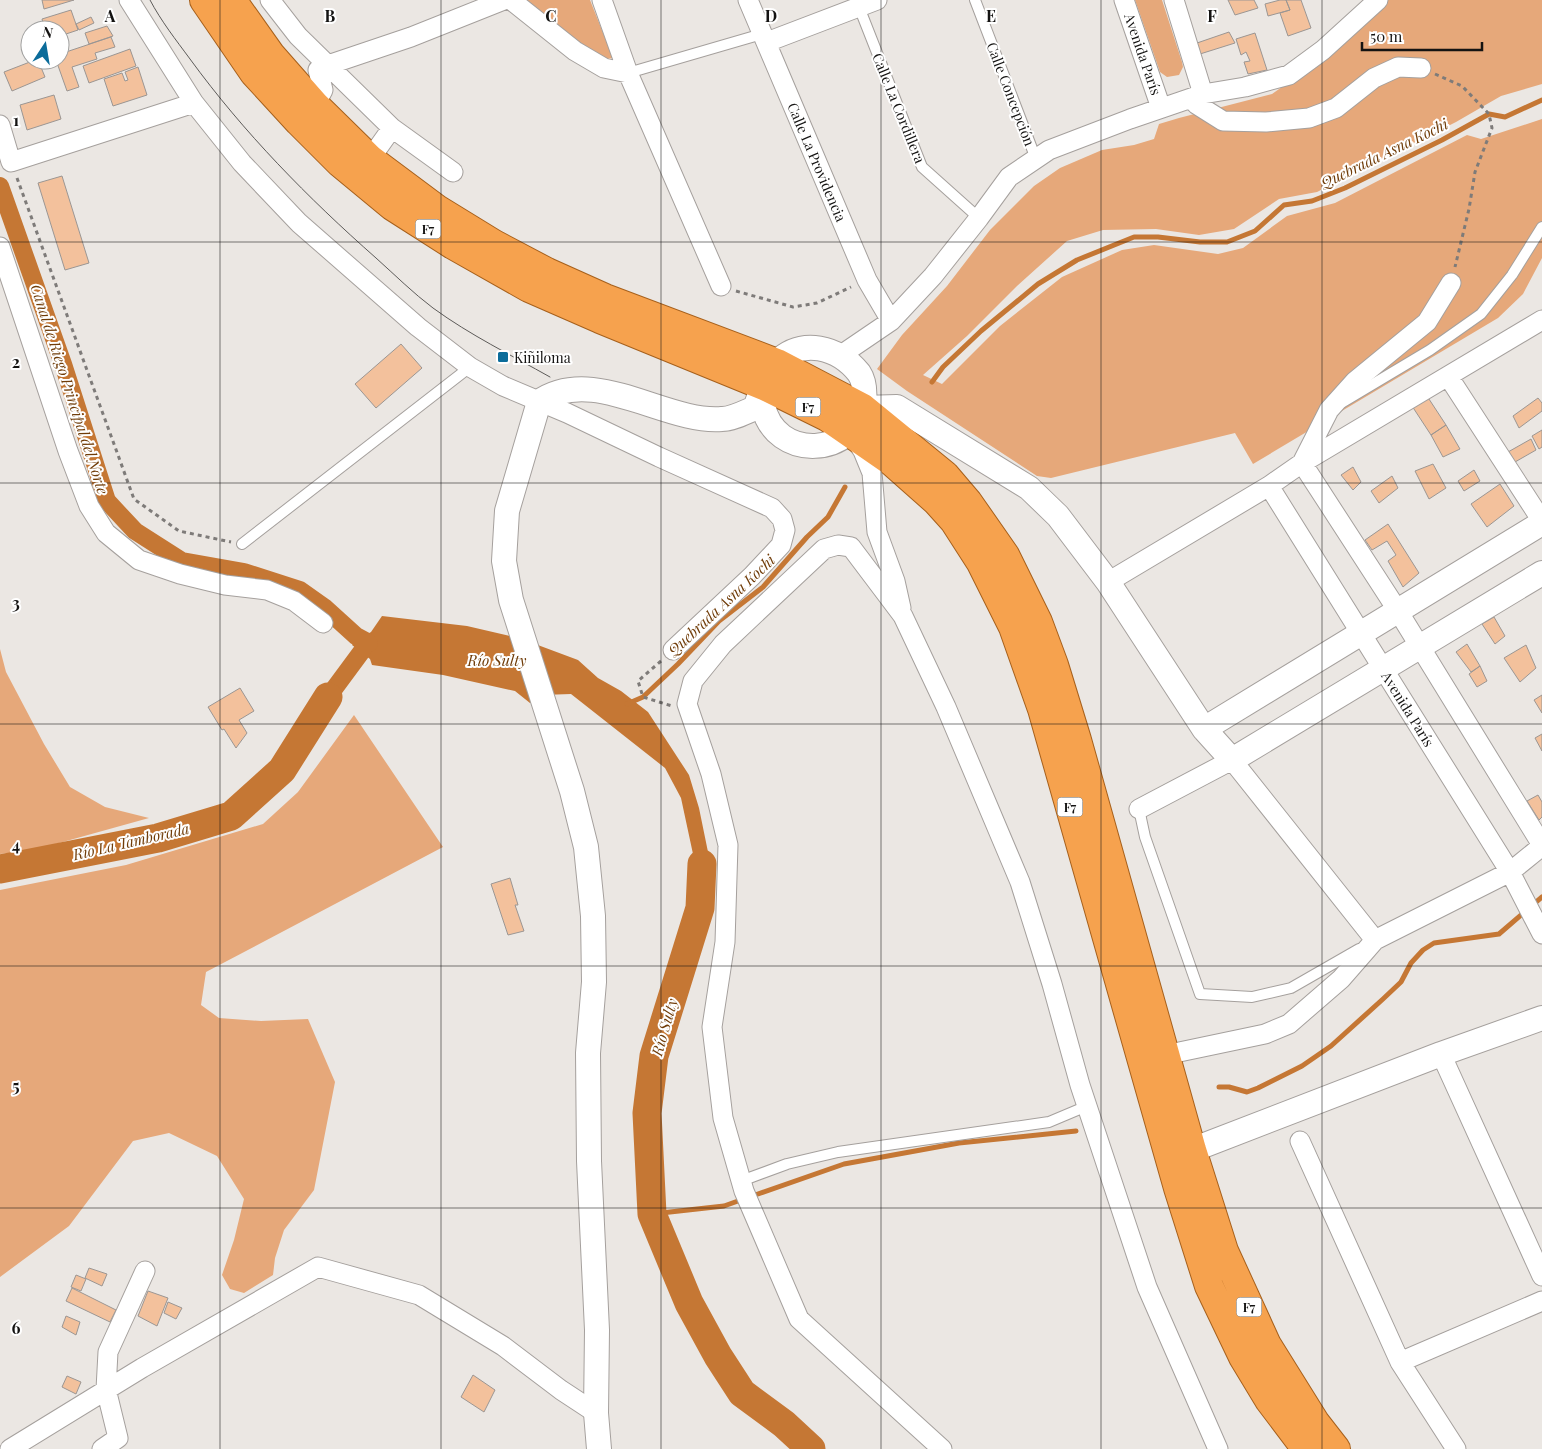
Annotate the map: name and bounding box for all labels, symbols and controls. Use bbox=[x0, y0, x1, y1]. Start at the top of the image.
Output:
text: A bbox=[104, 5, 116, 26]
text: B bbox=[325, 5, 336, 26]
text: C bbox=[545, 5, 557, 26]
text: D bbox=[765, 5, 777, 26]
text: E bbox=[986, 5, 996, 26]
text: F bbox=[1207, 5, 1217, 26]
street label: Avenida París bbox=[1120, 10, 1166, 97]
north arrow bbox=[20, 20, 70, 70]
scale bar bbox=[1362, 20, 1482, 52]
text: N bbox=[41, 21, 55, 42]
text: 50 m bbox=[1370, 26, 1403, 46]
street label: Calle Concepción bbox=[982, 39, 1040, 149]
street label: Calle La Cordillera bbox=[868, 50, 930, 166]
street label: Calle La Providencia bbox=[783, 100, 851, 224]
text: 1 bbox=[13, 109, 19, 130]
water label: Quebrada Asna Kochi bbox=[1316, 113, 1452, 193]
road number: F7 bbox=[416, 220, 440, 238]
water label: Canal de Riego Principal del Norte bbox=[27, 281, 114, 497]
place label: Kiñiloma bbox=[514, 348, 571, 367]
marker: Kiñiloma bbox=[496, 350, 510, 364]
text: 2 bbox=[12, 351, 20, 372]
road number: F7 bbox=[796, 398, 820, 417]
water label: Quebrada Asna Kochi bbox=[662, 550, 779, 661]
text: 3 bbox=[12, 592, 20, 613]
water label: Río Sulty bbox=[467, 650, 526, 670]
street label: Avenida París bbox=[1377, 667, 1439, 750]
road number: F7 bbox=[1058, 798, 1082, 816]
water label: Río La Tamborada bbox=[70, 818, 191, 864]
text: 4 bbox=[12, 834, 20, 855]
water label: Río Sulty bbox=[646, 996, 682, 1059]
text: 5 bbox=[12, 1075, 20, 1096]
road number: F7 bbox=[1236, 1298, 1262, 1316]
text: 6 bbox=[12, 1317, 21, 1338]

